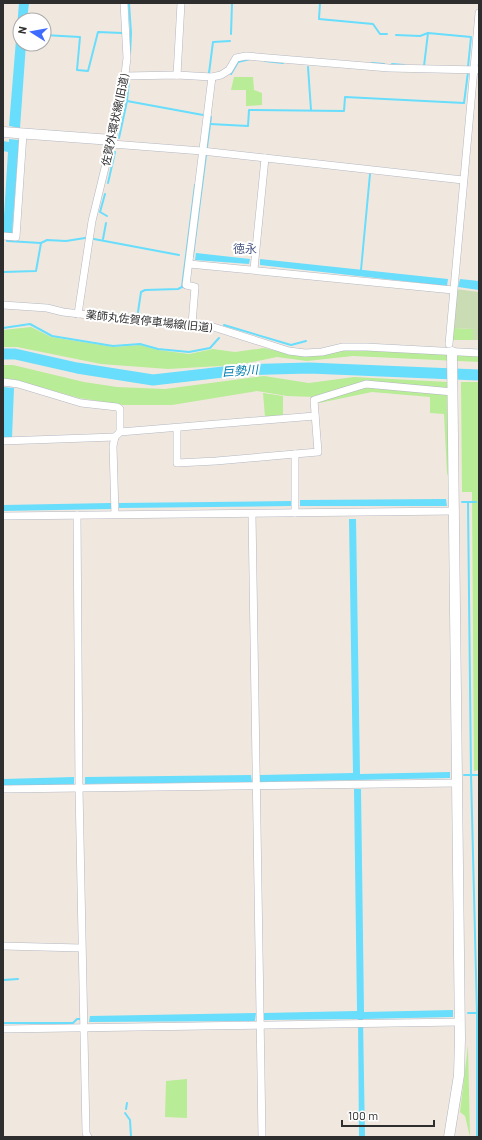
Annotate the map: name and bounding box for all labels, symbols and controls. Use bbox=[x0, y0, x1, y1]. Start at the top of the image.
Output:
north arrow bbox=[12, 12, 52, 52]
text: N bbox=[15, 25, 29, 35]
street label: 佐賀外環状線(旧道) bbox=[98, 73, 131, 167]
district label: 徳永 bbox=[233, 241, 257, 255]
street label: 薬師丸佐賀停車場線(旧道) bbox=[85, 307, 213, 334]
water label: 巨勢川 bbox=[221, 362, 260, 378]
scale bar bbox=[342, 1102, 434, 1128]
text: 100 m bbox=[348, 1108, 378, 1122]

